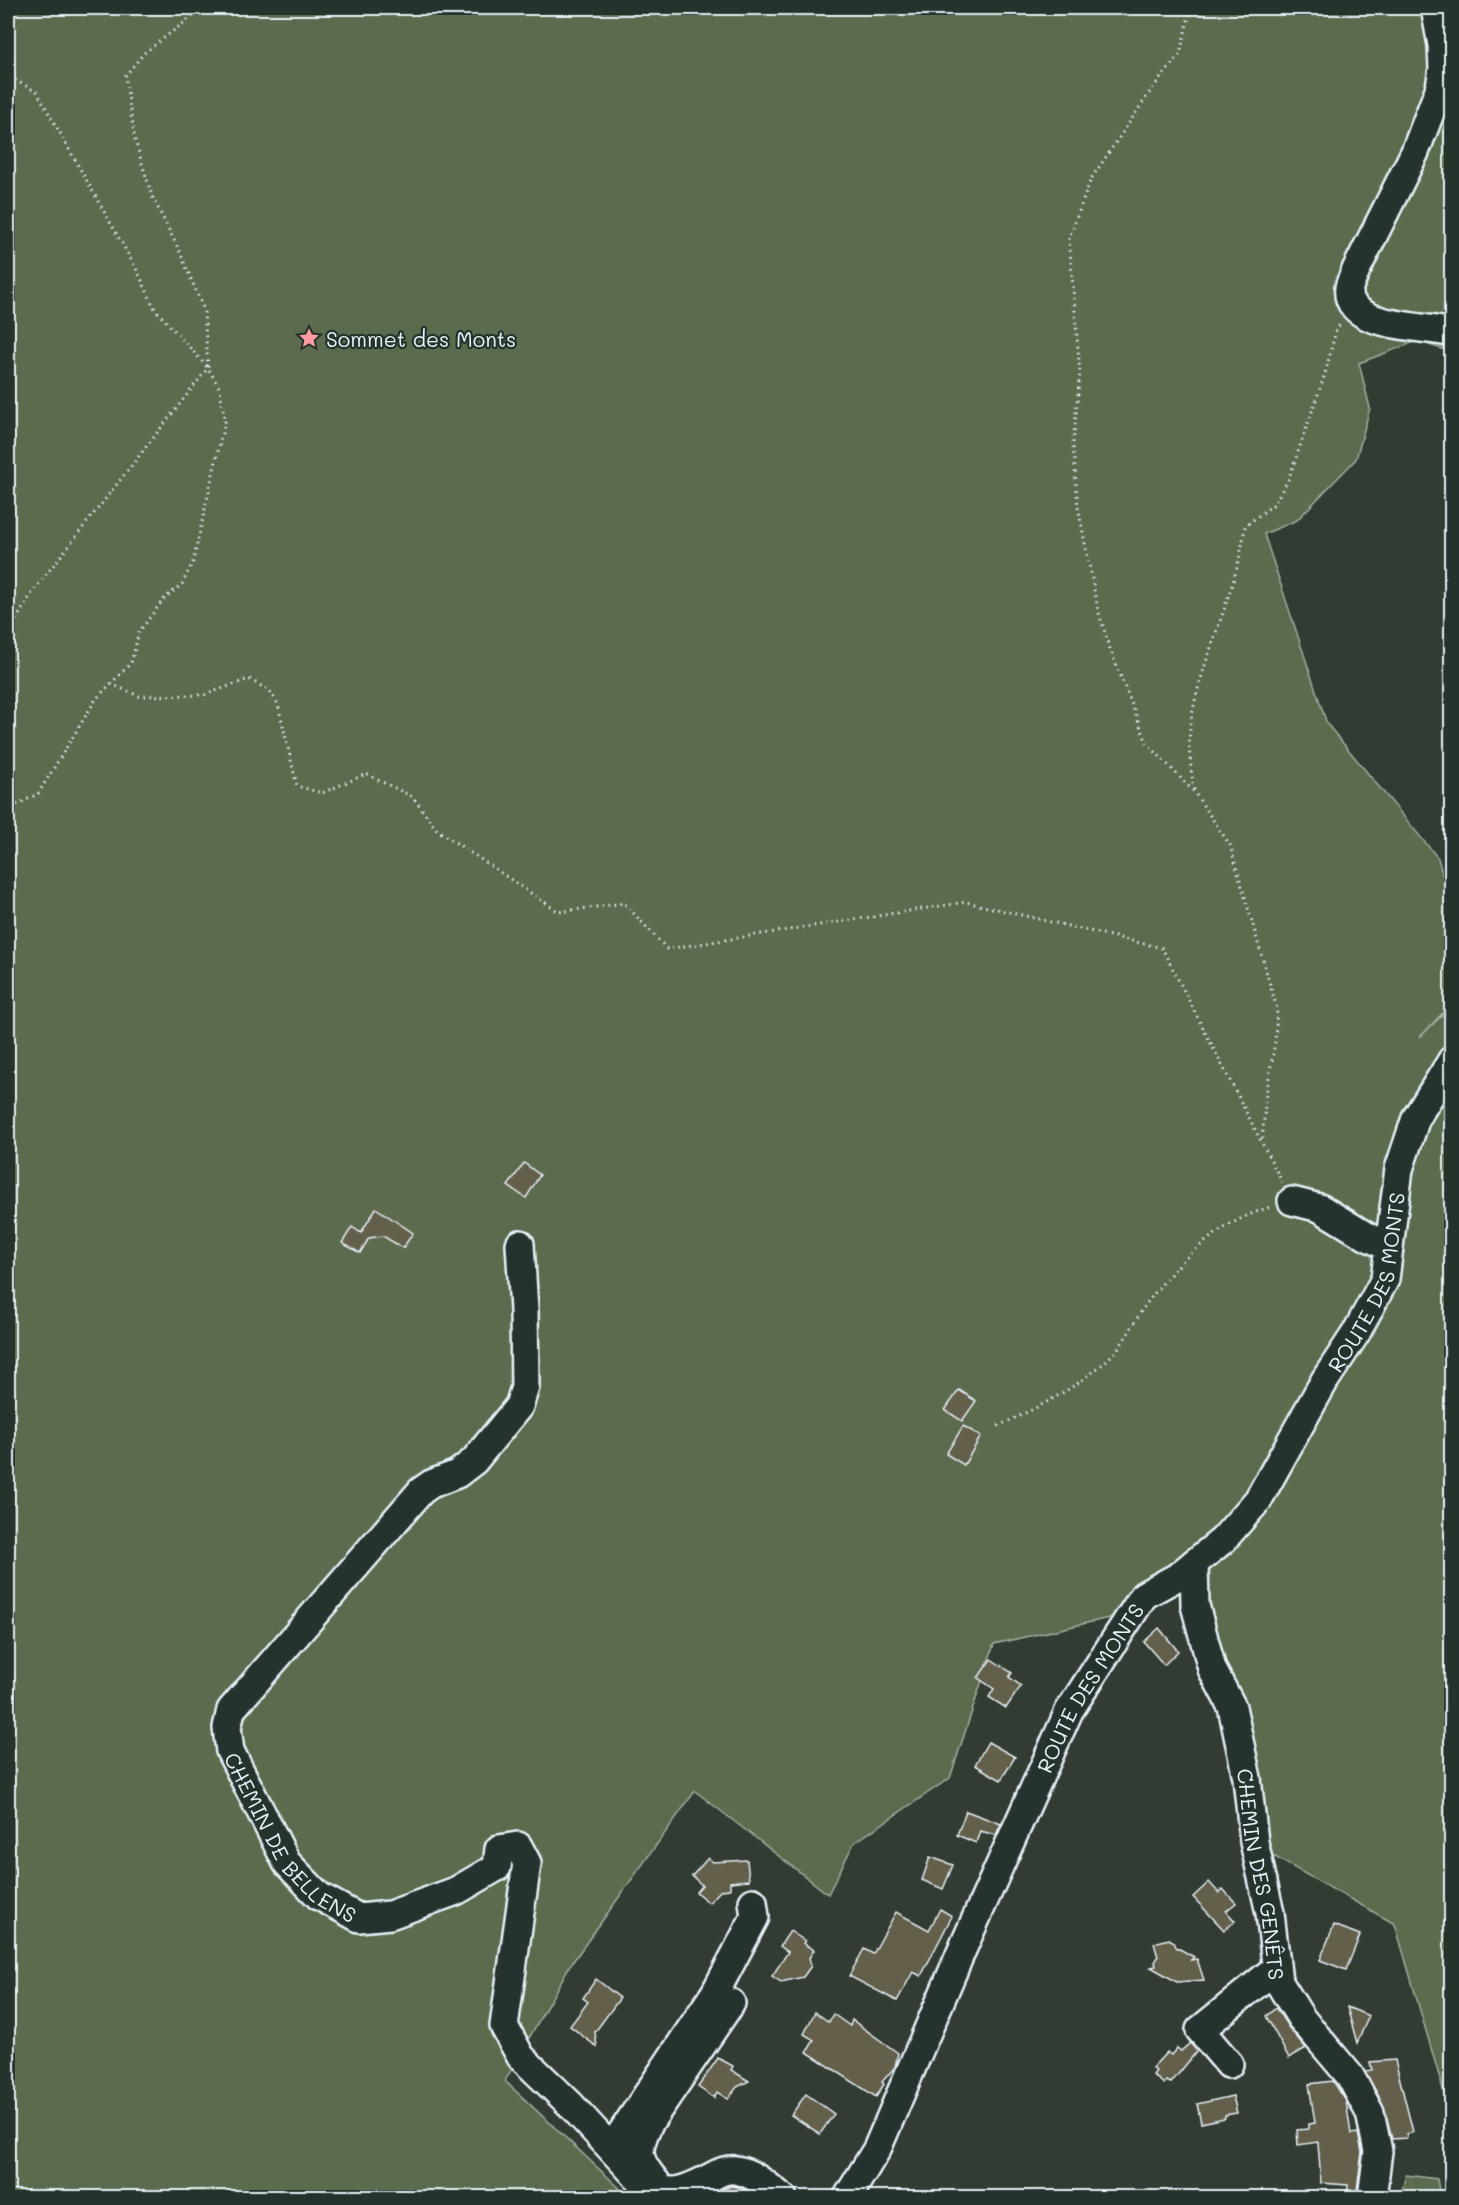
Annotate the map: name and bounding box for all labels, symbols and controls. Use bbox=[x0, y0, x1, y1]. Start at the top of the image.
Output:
place label: Sommet des Monts bbox=[326, 325, 516, 352]
place icon: Sommet des Monts bbox=[297, 326, 321, 350]
street label: ROUTE DES MONTS bbox=[1321, 1191, 1409, 1377]
street label: ROUTE DES MONTS bbox=[1030, 1598, 1149, 1777]
street label: CHEMIN DE BELLENS bbox=[219, 1747, 362, 1928]
street label: CHEMIN DES GENÊTS bbox=[1232, 1766, 1291, 1981]

